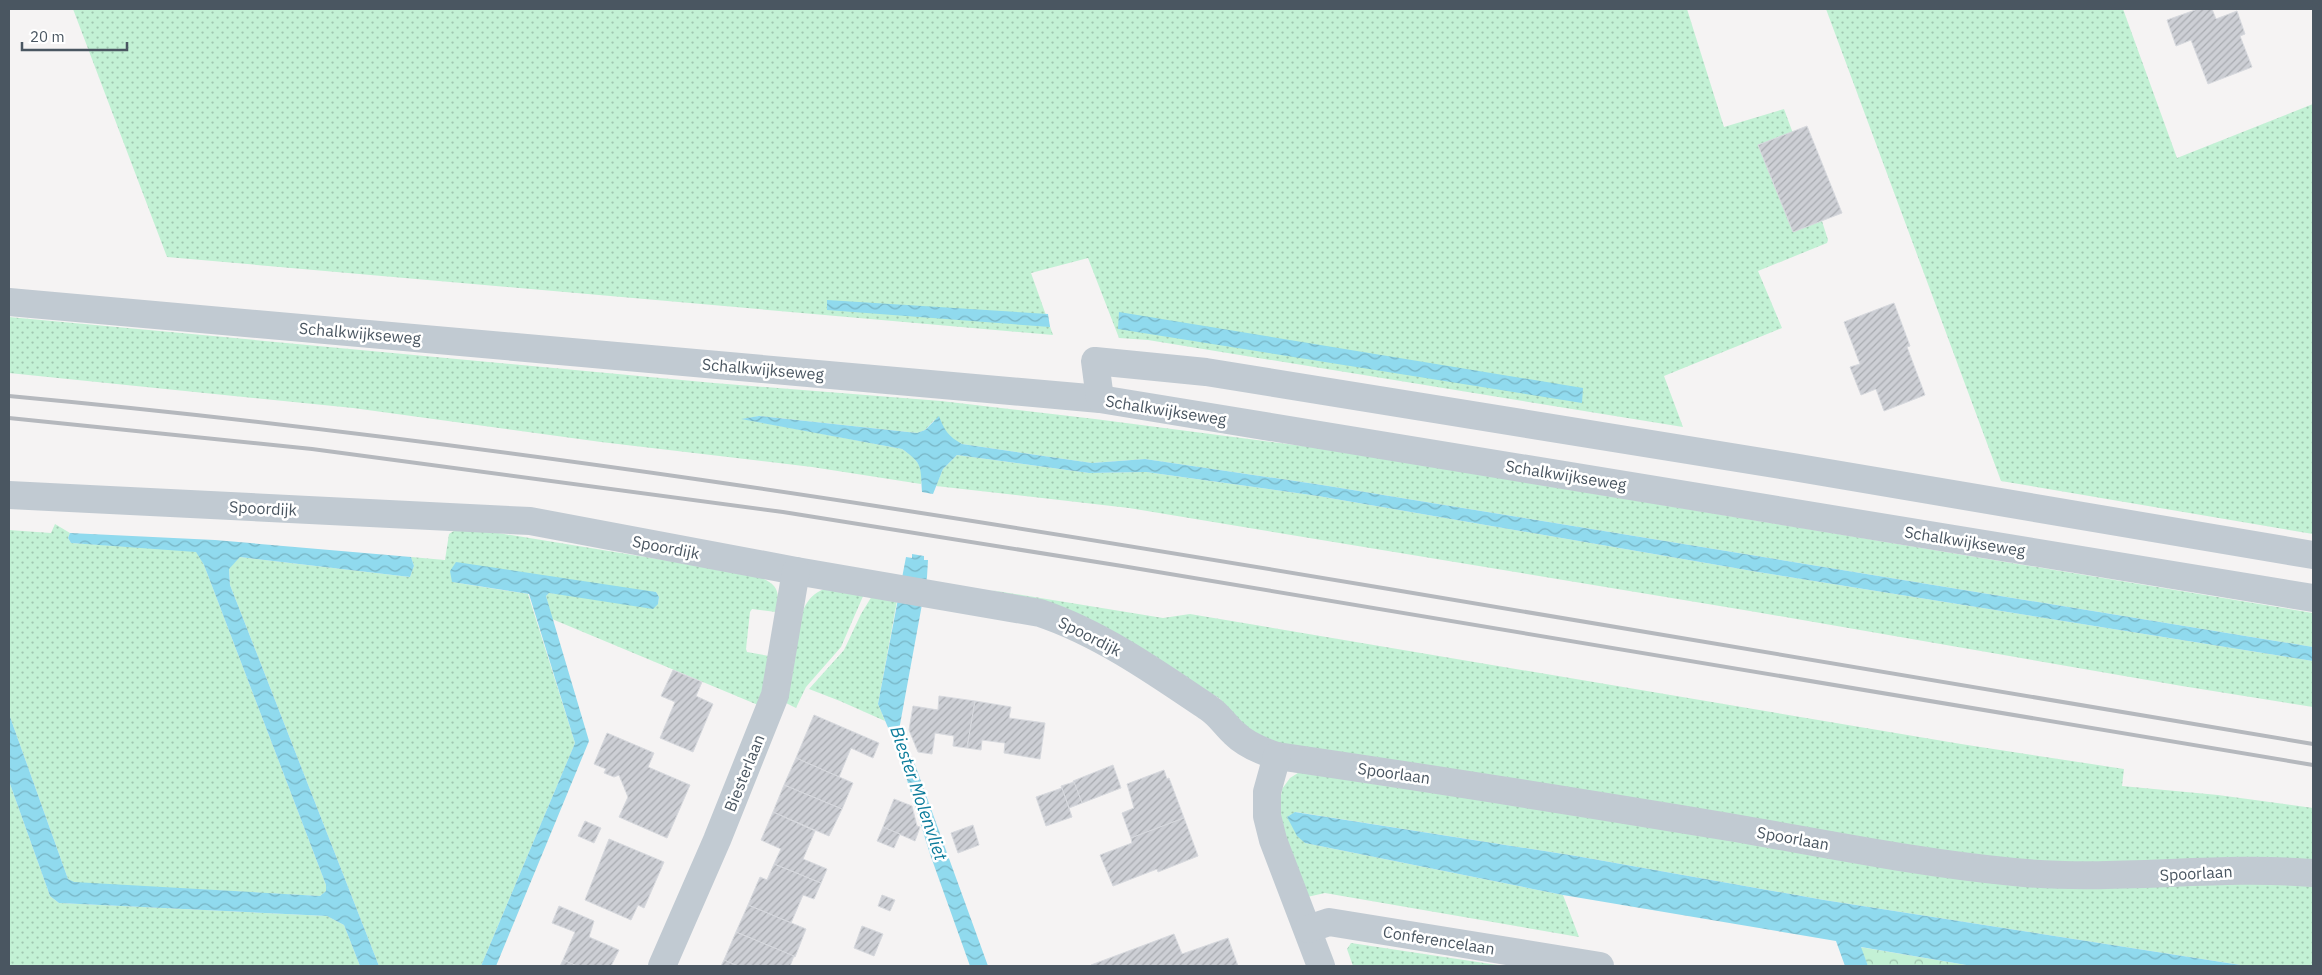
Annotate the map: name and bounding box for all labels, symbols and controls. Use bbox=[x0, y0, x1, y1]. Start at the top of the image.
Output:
scale bar bbox=[22, 20, 128, 52]
text: 20 m bbox=[30, 27, 65, 46]
street label: Schalkwijkseweg bbox=[298, 318, 422, 348]
street label: Schalkwijkseweg bbox=[701, 354, 825, 384]
street label: Schalkwijkseweg bbox=[1104, 391, 1228, 430]
street label: Schalkwijkseweg bbox=[1504, 456, 1628, 495]
street label: Spoordijk bbox=[229, 496, 298, 520]
street label: Schalkwijkseweg bbox=[1903, 522, 2027, 561]
street label: Spoordijk bbox=[631, 531, 702, 563]
street label: Spoordijk bbox=[1055, 612, 1125, 661]
water label: Biester Molenvliet bbox=[885, 723, 953, 864]
street label: Biesterlaan bbox=[719, 731, 769, 815]
street label: Spoorlaan bbox=[1357, 758, 1431, 788]
street label: Spoorlaan bbox=[1755, 822, 1831, 854]
street label: Spoorlaan bbox=[2159, 861, 2233, 885]
street label: Conferencelaan bbox=[1382, 921, 1496, 959]

